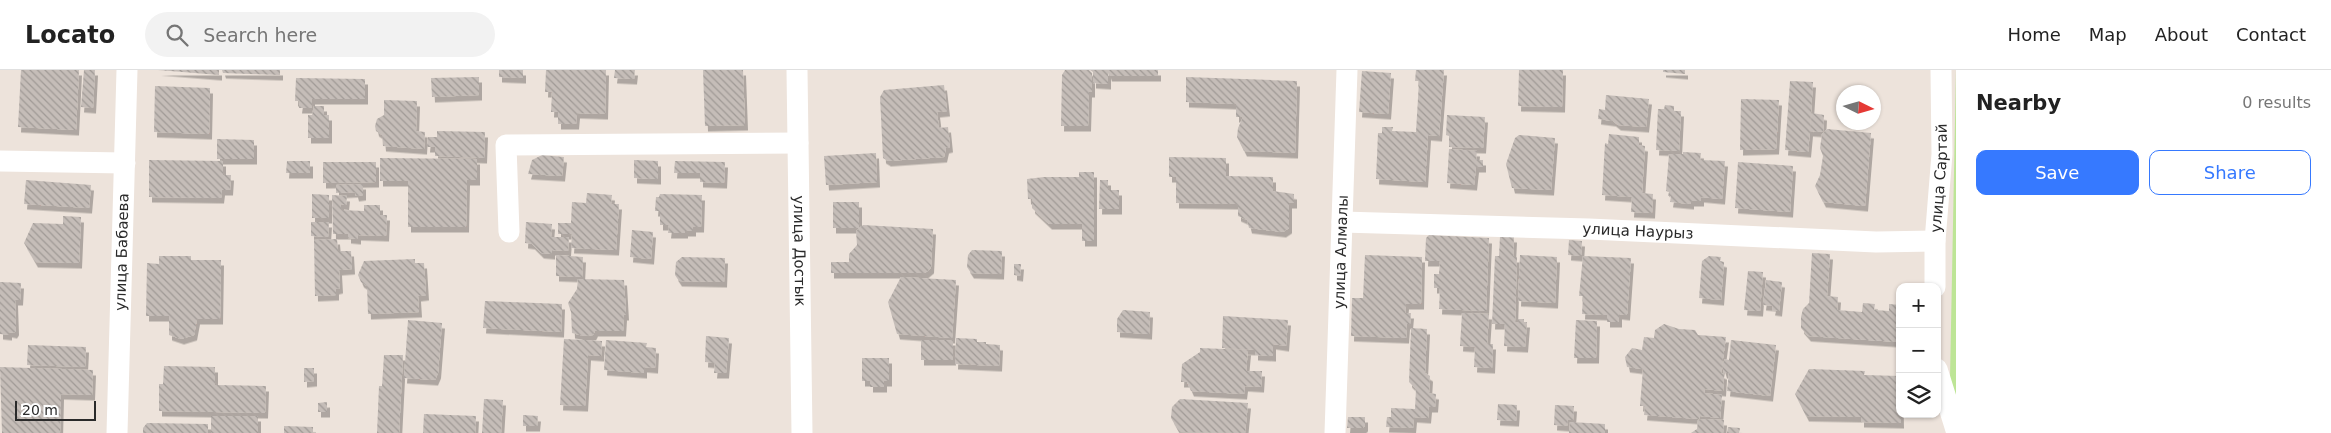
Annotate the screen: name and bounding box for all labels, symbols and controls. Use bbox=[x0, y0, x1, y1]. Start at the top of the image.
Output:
search box bbox=[145, 12, 495, 57]
text: Locato bbox=[25, 21, 115, 49]
icon: search bbox=[163, 21, 191, 49]
text: Search here bbox=[203, 24, 317, 46]
text: Home bbox=[2008, 24, 2061, 45]
text: Map bbox=[2089, 24, 2127, 45]
text: About bbox=[2155, 24, 2208, 45]
text: Contact bbox=[2236, 24, 2306, 45]
north arrow bbox=[1836, 85, 1881, 130]
text: Nearby bbox=[1976, 91, 2061, 115]
text: 0 results bbox=[2242, 93, 2311, 112]
street label: улица Сартай bbox=[1927, 123, 1951, 233]
button: Save bbox=[1976, 150, 2139, 195]
button: Share bbox=[2149, 150, 2311, 195]
street label: улица Бабаева bbox=[111, 193, 133, 311]
street label: улица Достык bbox=[790, 195, 809, 307]
street label: улица Алмалы bbox=[1330, 195, 1352, 309]
street label: улица Наурыз bbox=[1582, 220, 1694, 243]
map controls bbox=[1896, 283, 1941, 418]
button: + bbox=[1896, 283, 1941, 328]
button: − bbox=[1896, 328, 1941, 373]
button: layers bbox=[1896, 373, 1941, 418]
scale bar bbox=[15, 398, 96, 421]
text: 20 m bbox=[22, 402, 58, 418]

